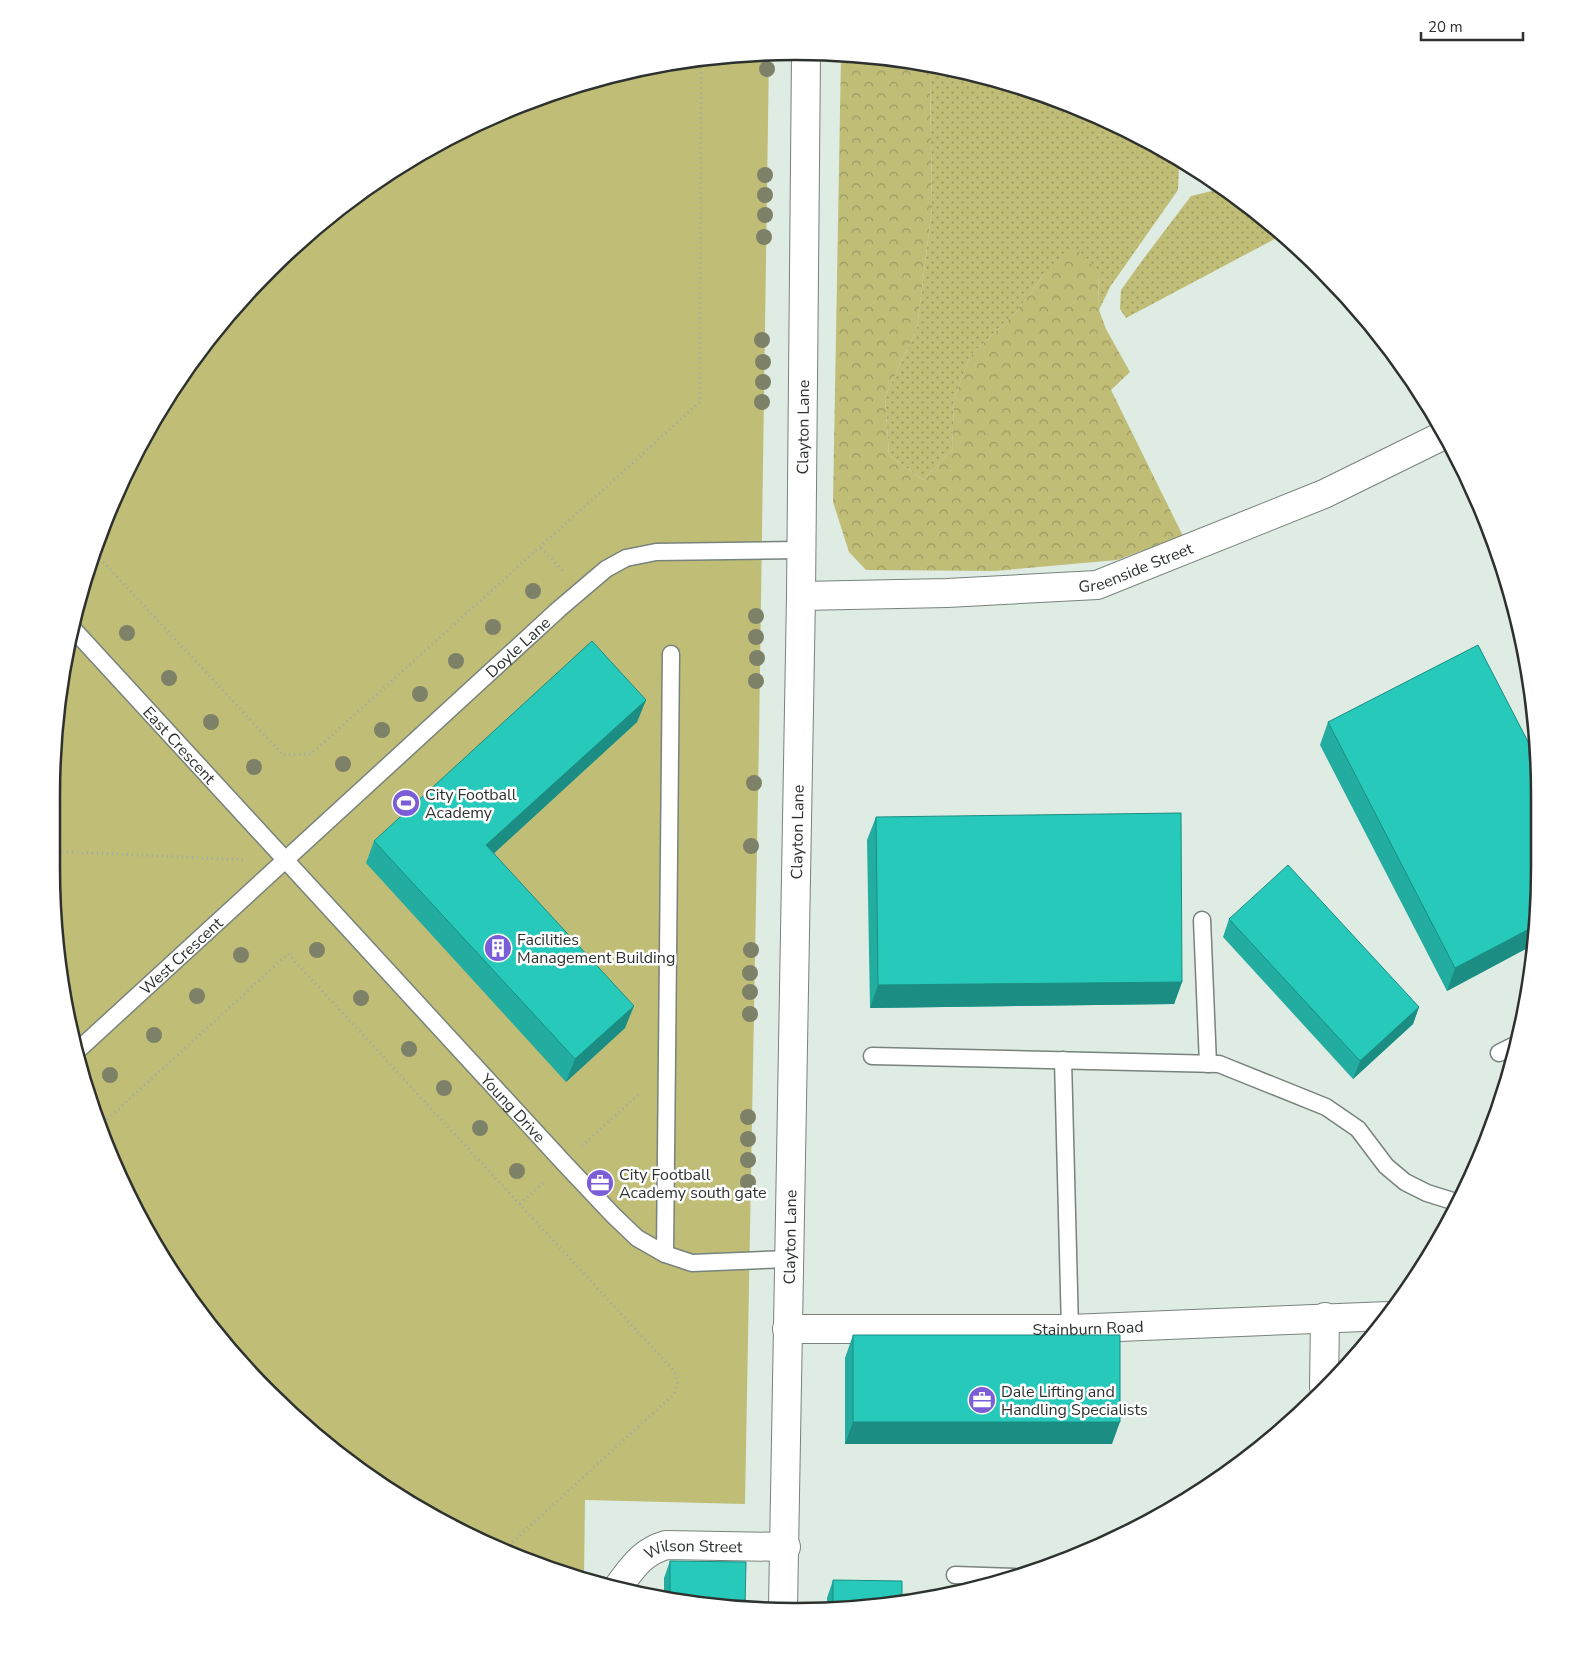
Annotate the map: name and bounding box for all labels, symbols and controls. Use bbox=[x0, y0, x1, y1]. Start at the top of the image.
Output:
scale bar bbox=[1421, 10, 1524, 42]
text: 20 m bbox=[1428, 17, 1463, 37]
street label: Clayton Lane bbox=[792, 380, 815, 475]
street label: Greenside Street bbox=[1078, 538, 1197, 598]
street label: Doyle Lane bbox=[481, 612, 556, 683]
street label: East Crescent bbox=[138, 702, 220, 789]
place label: City Football Academy bbox=[425, 784, 517, 824]
street label: Clayton Lane bbox=[786, 785, 810, 880]
sports icon: City Football Academy bbox=[391, 788, 421, 818]
street label: West Crescent bbox=[135, 912, 228, 1000]
place label: Facilities Management Building bbox=[517, 929, 675, 969]
building icon: Facilities Management Building bbox=[483, 933, 513, 963]
street label: Young Drive bbox=[474, 1068, 550, 1148]
place label: City Football Academy south gate bbox=[619, 1164, 766, 1204]
office icon: City Football Academy south gate bbox=[585, 1168, 615, 1198]
street label: Clayton Lane bbox=[779, 1189, 802, 1285]
street label: Stainburn Road bbox=[1032, 1316, 1144, 1341]
place label: Dale Lifting and Handling Specialists bbox=[1001, 1381, 1148, 1421]
office icon: Dale Lifting and Handling Specialists bbox=[967, 1385, 997, 1415]
street label: Wilson Street bbox=[640, 1535, 743, 1565]

